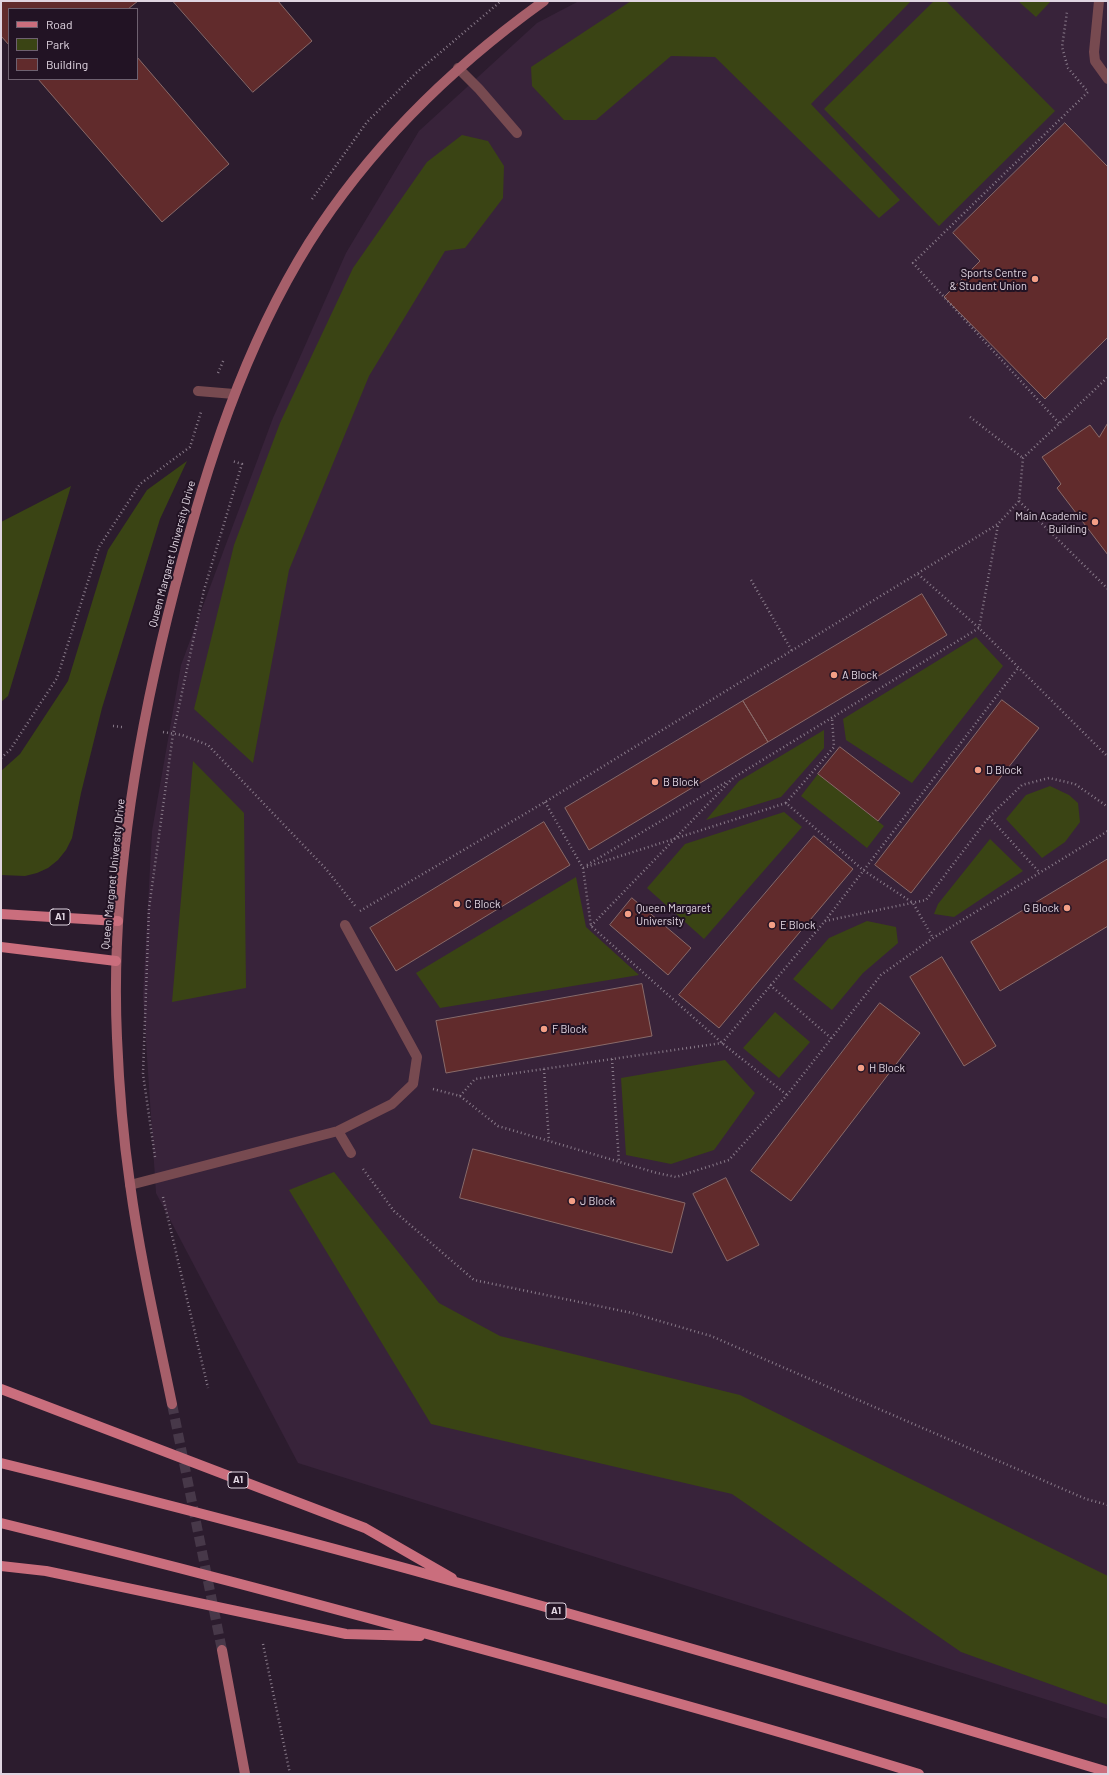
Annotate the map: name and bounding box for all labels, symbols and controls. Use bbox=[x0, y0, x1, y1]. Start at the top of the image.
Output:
legend bbox=[8, 8, 138, 80]
text: Road bbox=[46, 17, 73, 31]
text: Park bbox=[46, 37, 70, 51]
text: Building bbox=[46, 57, 88, 71]
place label: Sports Centre & Student Union bbox=[949, 266, 1027, 292]
marker: Sports Centre & Student Union bbox=[1030, 274, 1040, 284]
street label: Queen Margaret University Drive bbox=[146, 479, 198, 629]
place label: Main Academic Building bbox=[1015, 509, 1087, 535]
marker: Main Academic Building bbox=[1090, 517, 1100, 527]
place label: A Block bbox=[842, 668, 878, 682]
marker: A Block bbox=[829, 670, 839, 680]
place label: D Block bbox=[986, 763, 1022, 777]
marker: D Block bbox=[973, 765, 983, 775]
place label: B Block bbox=[663, 775, 699, 789]
marker: B Block bbox=[650, 777, 660, 787]
street label: Queen Margaret University Drive bbox=[99, 798, 127, 950]
place label: C Block bbox=[465, 897, 501, 911]
marker: C Block bbox=[452, 899, 462, 909]
place label: Queen Margaret University bbox=[636, 901, 711, 927]
place label: G Block bbox=[1023, 901, 1059, 915]
marker: G Block bbox=[1062, 903, 1072, 913]
road number: A1 bbox=[50, 909, 70, 925]
marker: Queen Margaret University bbox=[623, 909, 633, 919]
place label: E Block bbox=[780, 918, 816, 932]
marker: E Block bbox=[767, 920, 777, 930]
place label: F Block bbox=[552, 1022, 587, 1036]
marker: F Block bbox=[539, 1024, 549, 1034]
place label: H Block bbox=[869, 1061, 905, 1075]
marker: H Block bbox=[856, 1063, 866, 1073]
place label: J Block bbox=[580, 1194, 615, 1208]
marker: J Block bbox=[567, 1196, 577, 1206]
road number: A1 bbox=[228, 1472, 248, 1488]
road number: A1 bbox=[546, 1603, 566, 1619]

